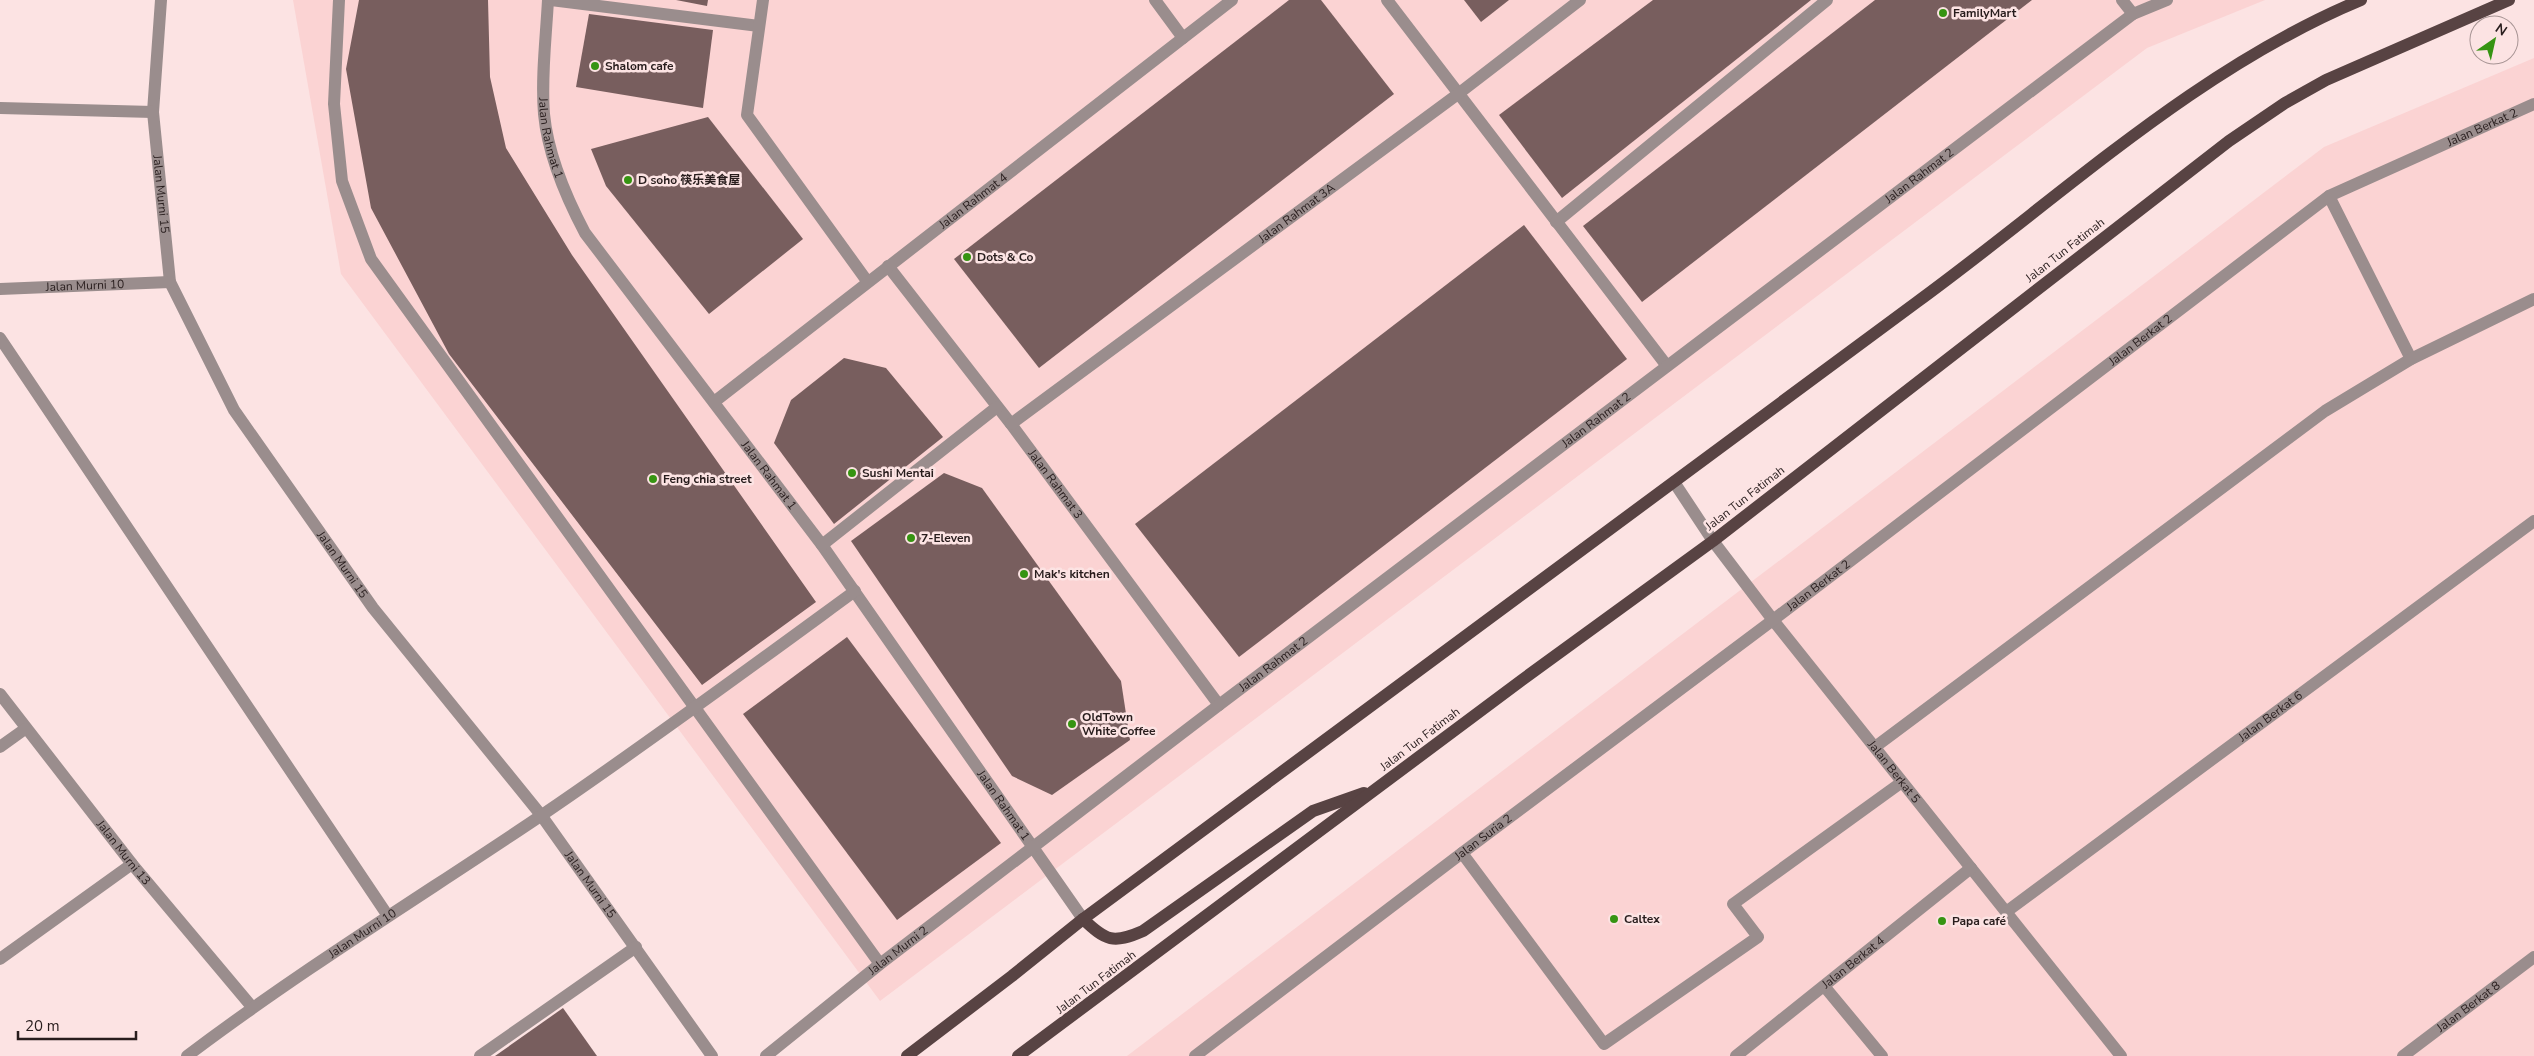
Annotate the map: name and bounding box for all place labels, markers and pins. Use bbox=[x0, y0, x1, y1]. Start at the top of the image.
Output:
place label: FamilyMart bbox=[1953, 5, 2017, 21]
marker: FamilyMart bbox=[1937, 7, 1949, 19]
place label: Shalom cafe bbox=[605, 58, 674, 74]
marker: Shalom cafe bbox=[589, 60, 601, 72]
place label: D soho 筷乐美食屋 bbox=[638, 172, 740, 188]
marker: D soho 筷乐美食屋 bbox=[622, 174, 634, 186]
place label: Dots & Co bbox=[977, 249, 1033, 265]
marker: Dots & Co bbox=[961, 251, 973, 263]
place label: Sushi Mentai bbox=[862, 465, 934, 481]
marker: Sushi Mentai bbox=[846, 467, 858, 479]
place label: Feng chia street bbox=[663, 471, 752, 487]
marker: Feng chia street bbox=[647, 473, 659, 485]
place label: 7-Eleven bbox=[921, 530, 970, 546]
marker: 7-Eleven bbox=[905, 532, 917, 544]
place label: Mak's kitchen bbox=[1034, 566, 1110, 582]
marker: Mak's kitchen bbox=[1018, 568, 1030, 580]
place label: OldTown White Coffee bbox=[1082, 709, 1156, 739]
marker: OldTown White Coffee bbox=[1066, 718, 1078, 730]
place label: Caltex bbox=[1624, 911, 1660, 927]
marker: Caltex bbox=[1608, 913, 1620, 925]
place label: Papa café bbox=[1952, 913, 2007, 929]
marker: Papa café bbox=[1936, 915, 1948, 927]

